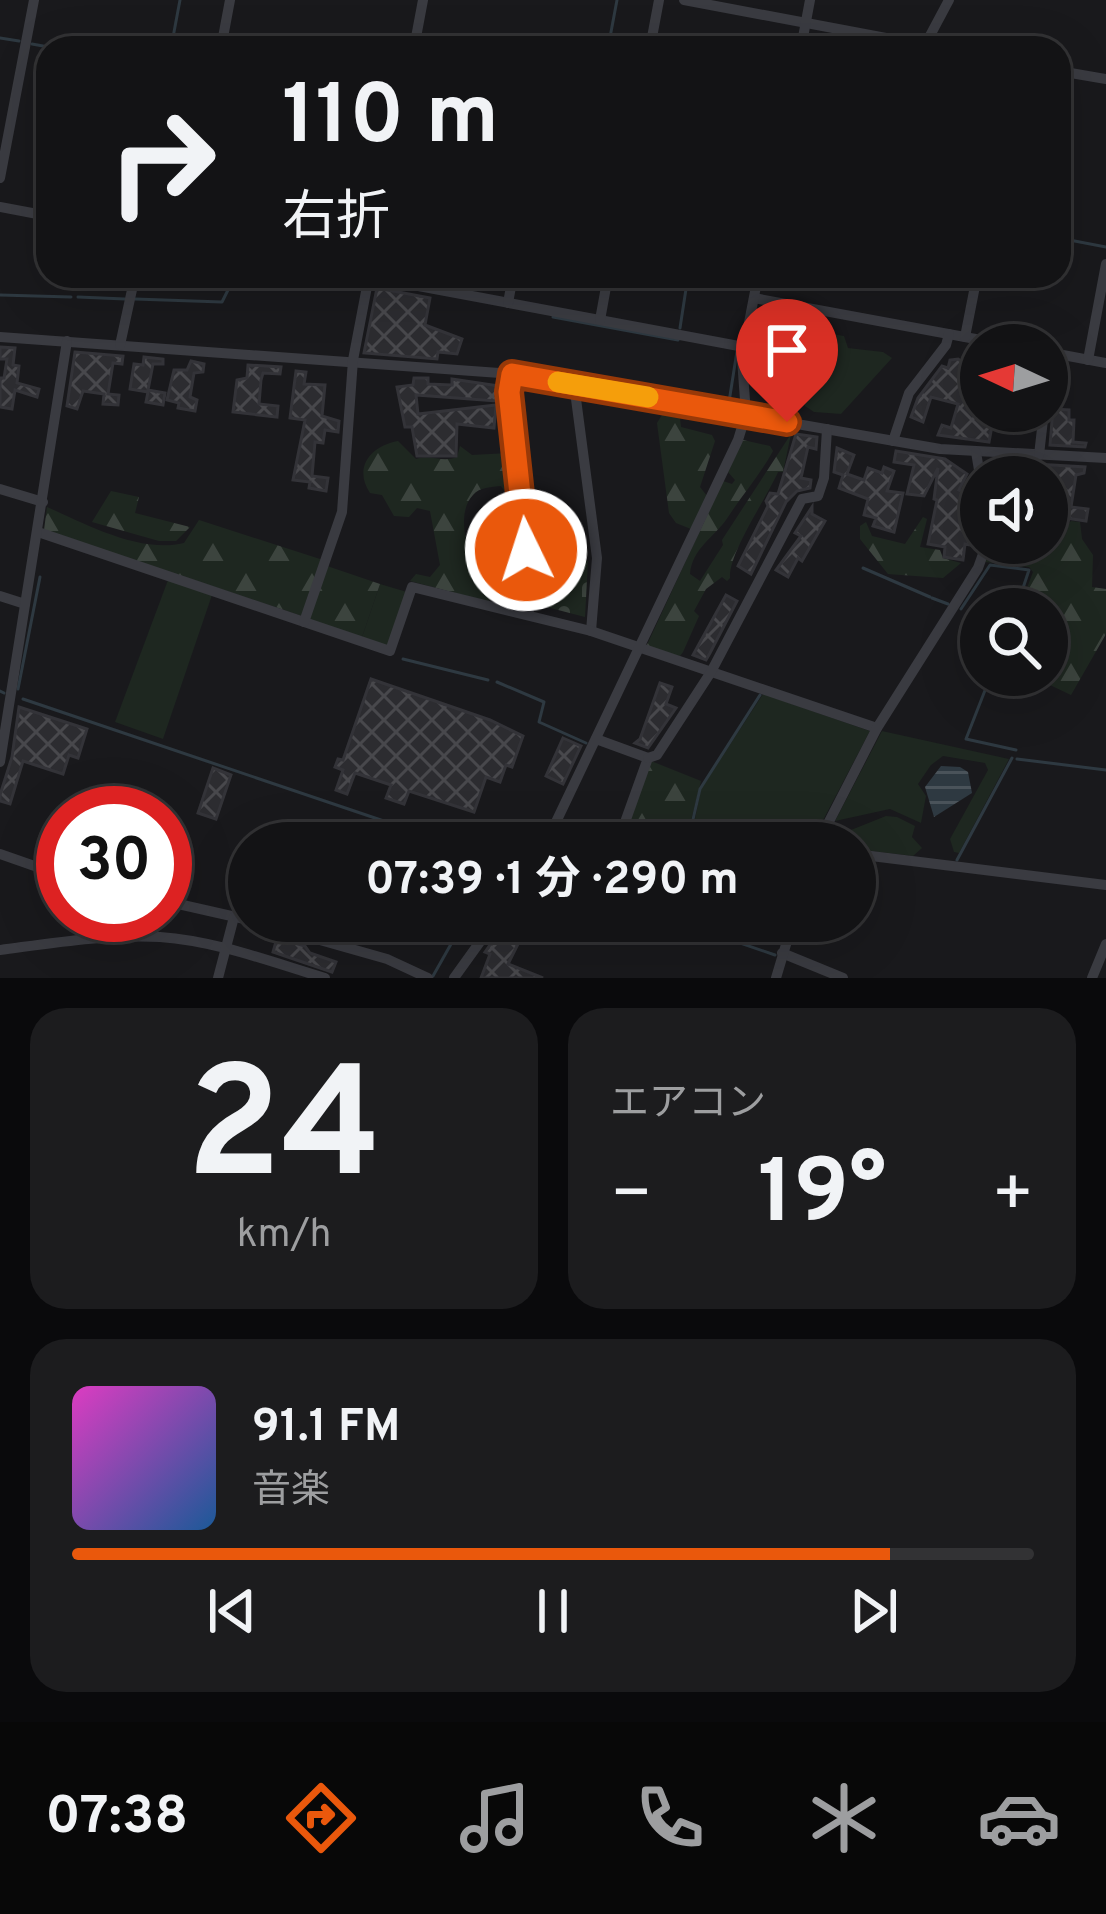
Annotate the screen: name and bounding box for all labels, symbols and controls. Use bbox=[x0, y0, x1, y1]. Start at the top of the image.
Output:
text: 110 m bbox=[282, 67, 499, 173]
icon: right bbox=[84, 84, 240, 240]
text: 右折 bbox=[282, 186, 390, 255]
pin bbox=[736, 299, 838, 422]
icon: arrive bbox=[754, 317, 820, 383]
north arrow bbox=[960, 324, 1068, 432]
map controls bbox=[960, 324, 1068, 696]
button: sound bbox=[960, 456, 1068, 564]
position arrow bbox=[463, 487, 589, 613]
button: search bbox=[960, 588, 1068, 696]
speed limit sign: 30 bbox=[36, 786, 192, 942]
text: 07:39 · 1 分 · 290 m bbox=[365, 853, 739, 910]
text: 24 bbox=[186, 1035, 382, 1233]
text: エアコン bbox=[610, 1081, 766, 1130]
text: 19° bbox=[758, 1141, 886, 1254]
text: − bbox=[610, 1156, 653, 1239]
text: + bbox=[991, 1156, 1034, 1239]
text: km/h bbox=[237, 1212, 331, 1261]
text: 91.1 FM bbox=[252, 1400, 400, 1457]
text: 音楽 bbox=[252, 1468, 330, 1517]
icon: previous bbox=[199, 1578, 265, 1644]
icon: pause bbox=[520, 1578, 586, 1644]
icon: next bbox=[841, 1578, 907, 1644]
icon: directions bbox=[279, 1776, 363, 1860]
icon: music bbox=[453, 1776, 537, 1860]
icon: phone bbox=[628, 1776, 712, 1860]
icon: climate bbox=[802, 1776, 886, 1860]
icon: car bbox=[977, 1776, 1061, 1860]
text: 07:38 bbox=[45, 1784, 188, 1853]

